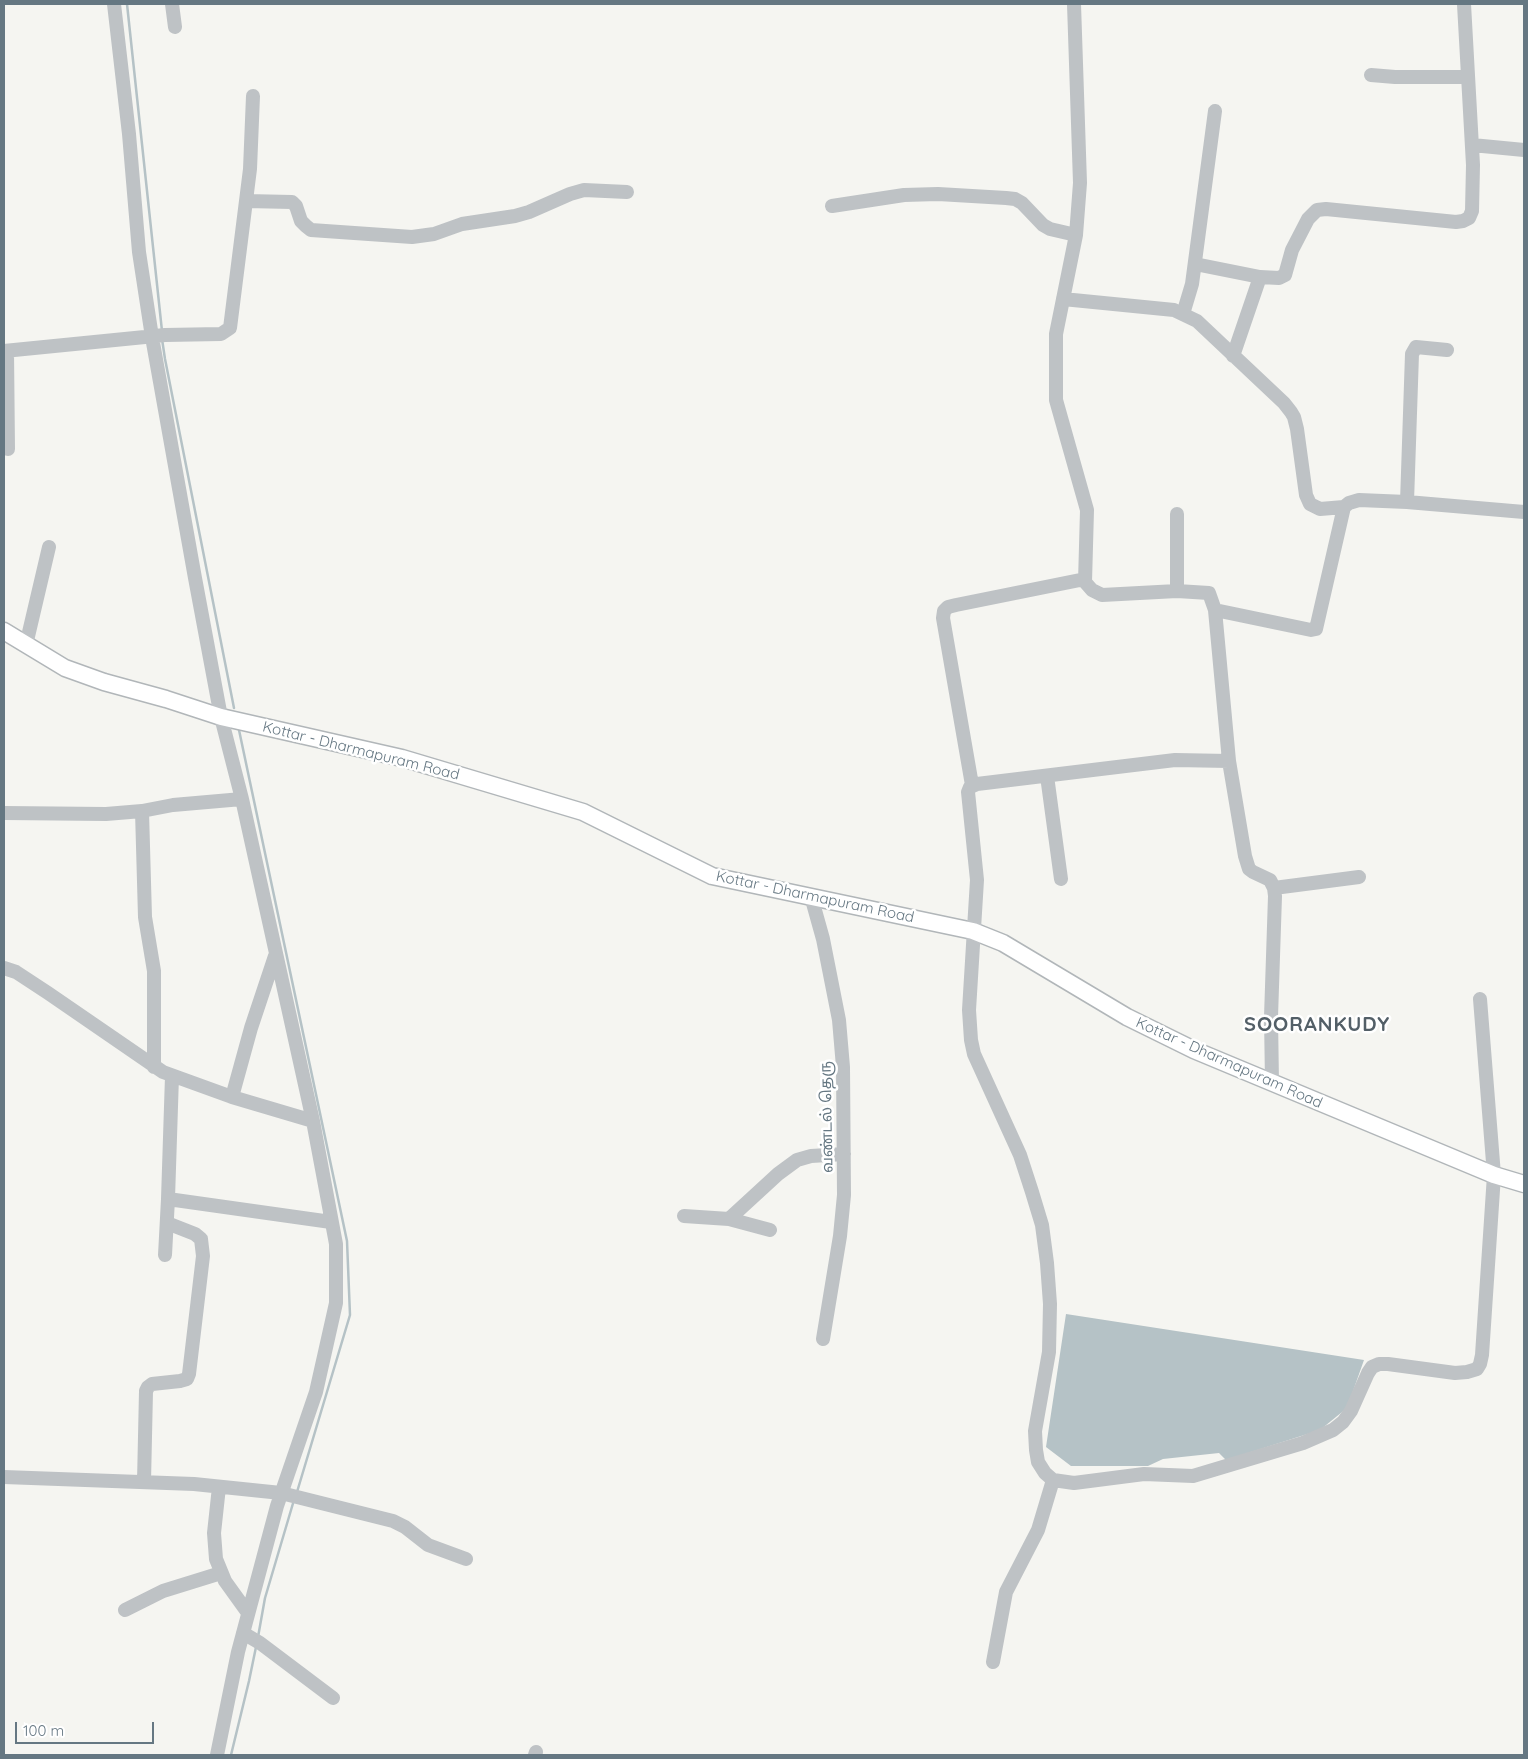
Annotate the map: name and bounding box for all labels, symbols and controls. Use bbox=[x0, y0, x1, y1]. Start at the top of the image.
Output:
street label: Kottar - Dharmapuram Road bbox=[261, 718, 461, 784]
street label: Kottar - Dharmapuram Road bbox=[714, 867, 916, 927]
district label: SOORANKUDY bbox=[1243, 1013, 1391, 1037]
street label: Kottar - Dharmapuram Road bbox=[1133, 1014, 1325, 1112]
street label: வண்டல் தெரு bbox=[817, 1061, 837, 1173]
scale bar bbox=[18, 1712, 156, 1744]
text: 100 m bbox=[23, 1721, 64, 1740]

